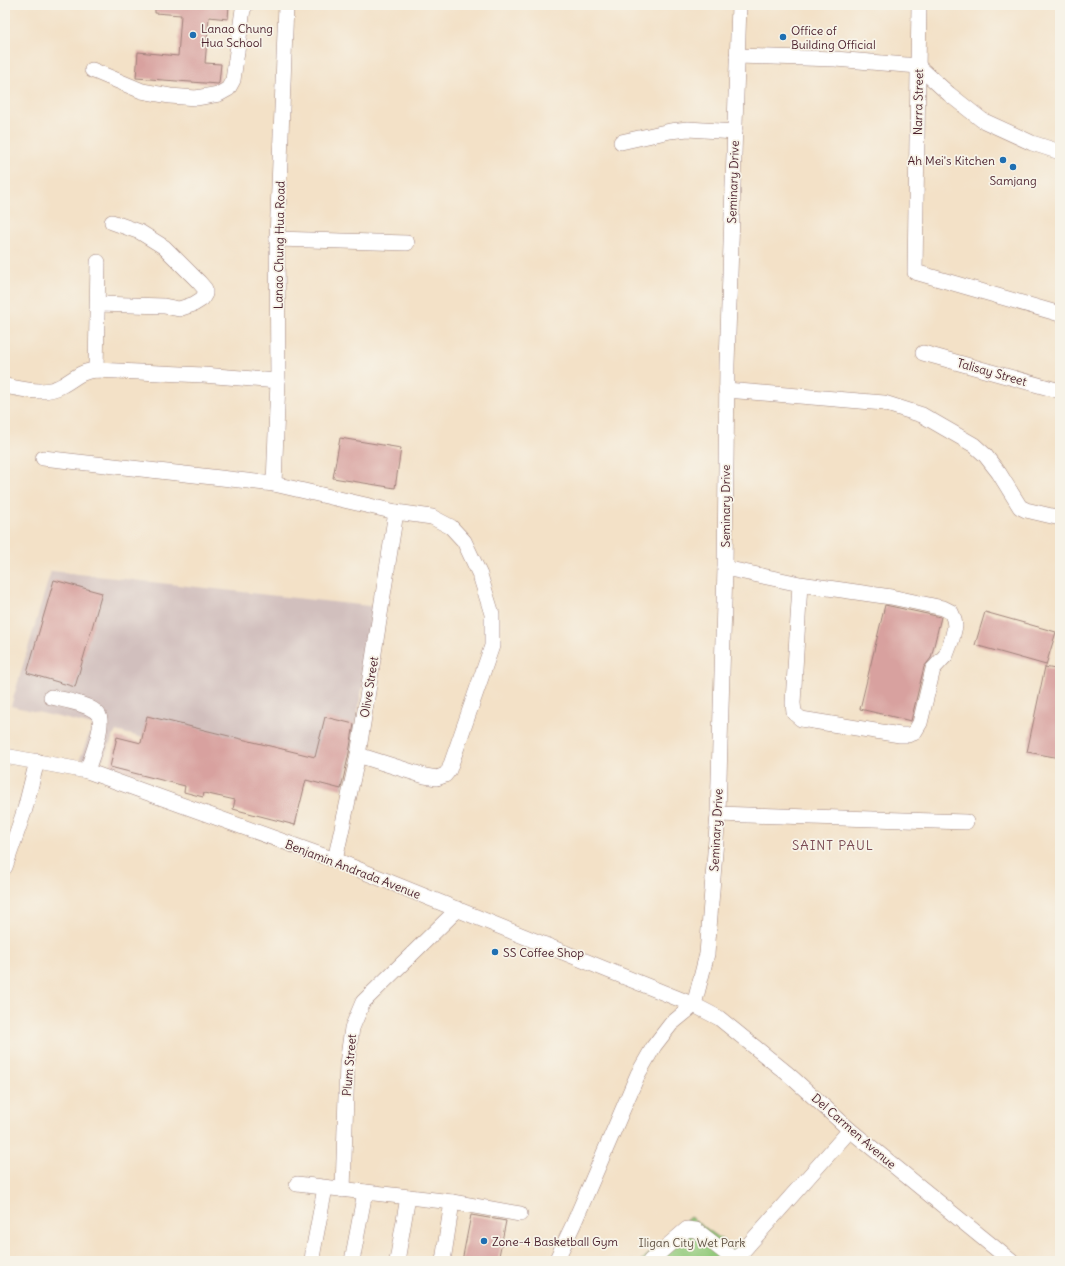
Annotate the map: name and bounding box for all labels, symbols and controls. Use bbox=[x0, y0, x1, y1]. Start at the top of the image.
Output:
place label: Lanao Chung Hua School bbox=[201, 21, 273, 50]
place label: Office of Building Official bbox=[791, 23, 876, 52]
marker: Lanao Chung Hua School bbox=[188, 30, 198, 40]
marker: Office of Building Official bbox=[778, 32, 788, 42]
street label: Narra Street bbox=[910, 69, 926, 135]
street label: Seminary Drive bbox=[724, 140, 742, 224]
place label: Ah Mei's Kitchen bbox=[908, 153, 995, 168]
marker: Ah Mei's Kitchen bbox=[998, 155, 1008, 165]
marker: Samjang bbox=[1008, 162, 1018, 172]
place label: Samjang bbox=[989, 173, 1037, 188]
street label: Lanao Chung Hua Road bbox=[270, 181, 288, 309]
street label: Talisay Street bbox=[955, 355, 1029, 389]
street label: Seminary Drive bbox=[718, 464, 733, 548]
street label: Olive Street bbox=[357, 655, 381, 719]
street label: Seminary Drive bbox=[706, 788, 726, 872]
street label: Benjamin Andrada Avenue bbox=[283, 836, 423, 902]
district label: SAINT PAUL bbox=[792, 837, 874, 854]
place label: SS Coffee Shop bbox=[503, 945, 584, 960]
marker: SS Coffee Shop bbox=[490, 947, 500, 957]
street label: Plum Street bbox=[339, 1033, 359, 1097]
street label: Del Carmen Avenue bbox=[809, 1090, 899, 1172]
place label: Zone-4 Basketball Gym bbox=[492, 1234, 619, 1249]
park label: Iligan City Wet Park bbox=[639, 1235, 745, 1250]
marker: Zone-4 Basketball Gym bbox=[479, 1236, 489, 1246]

